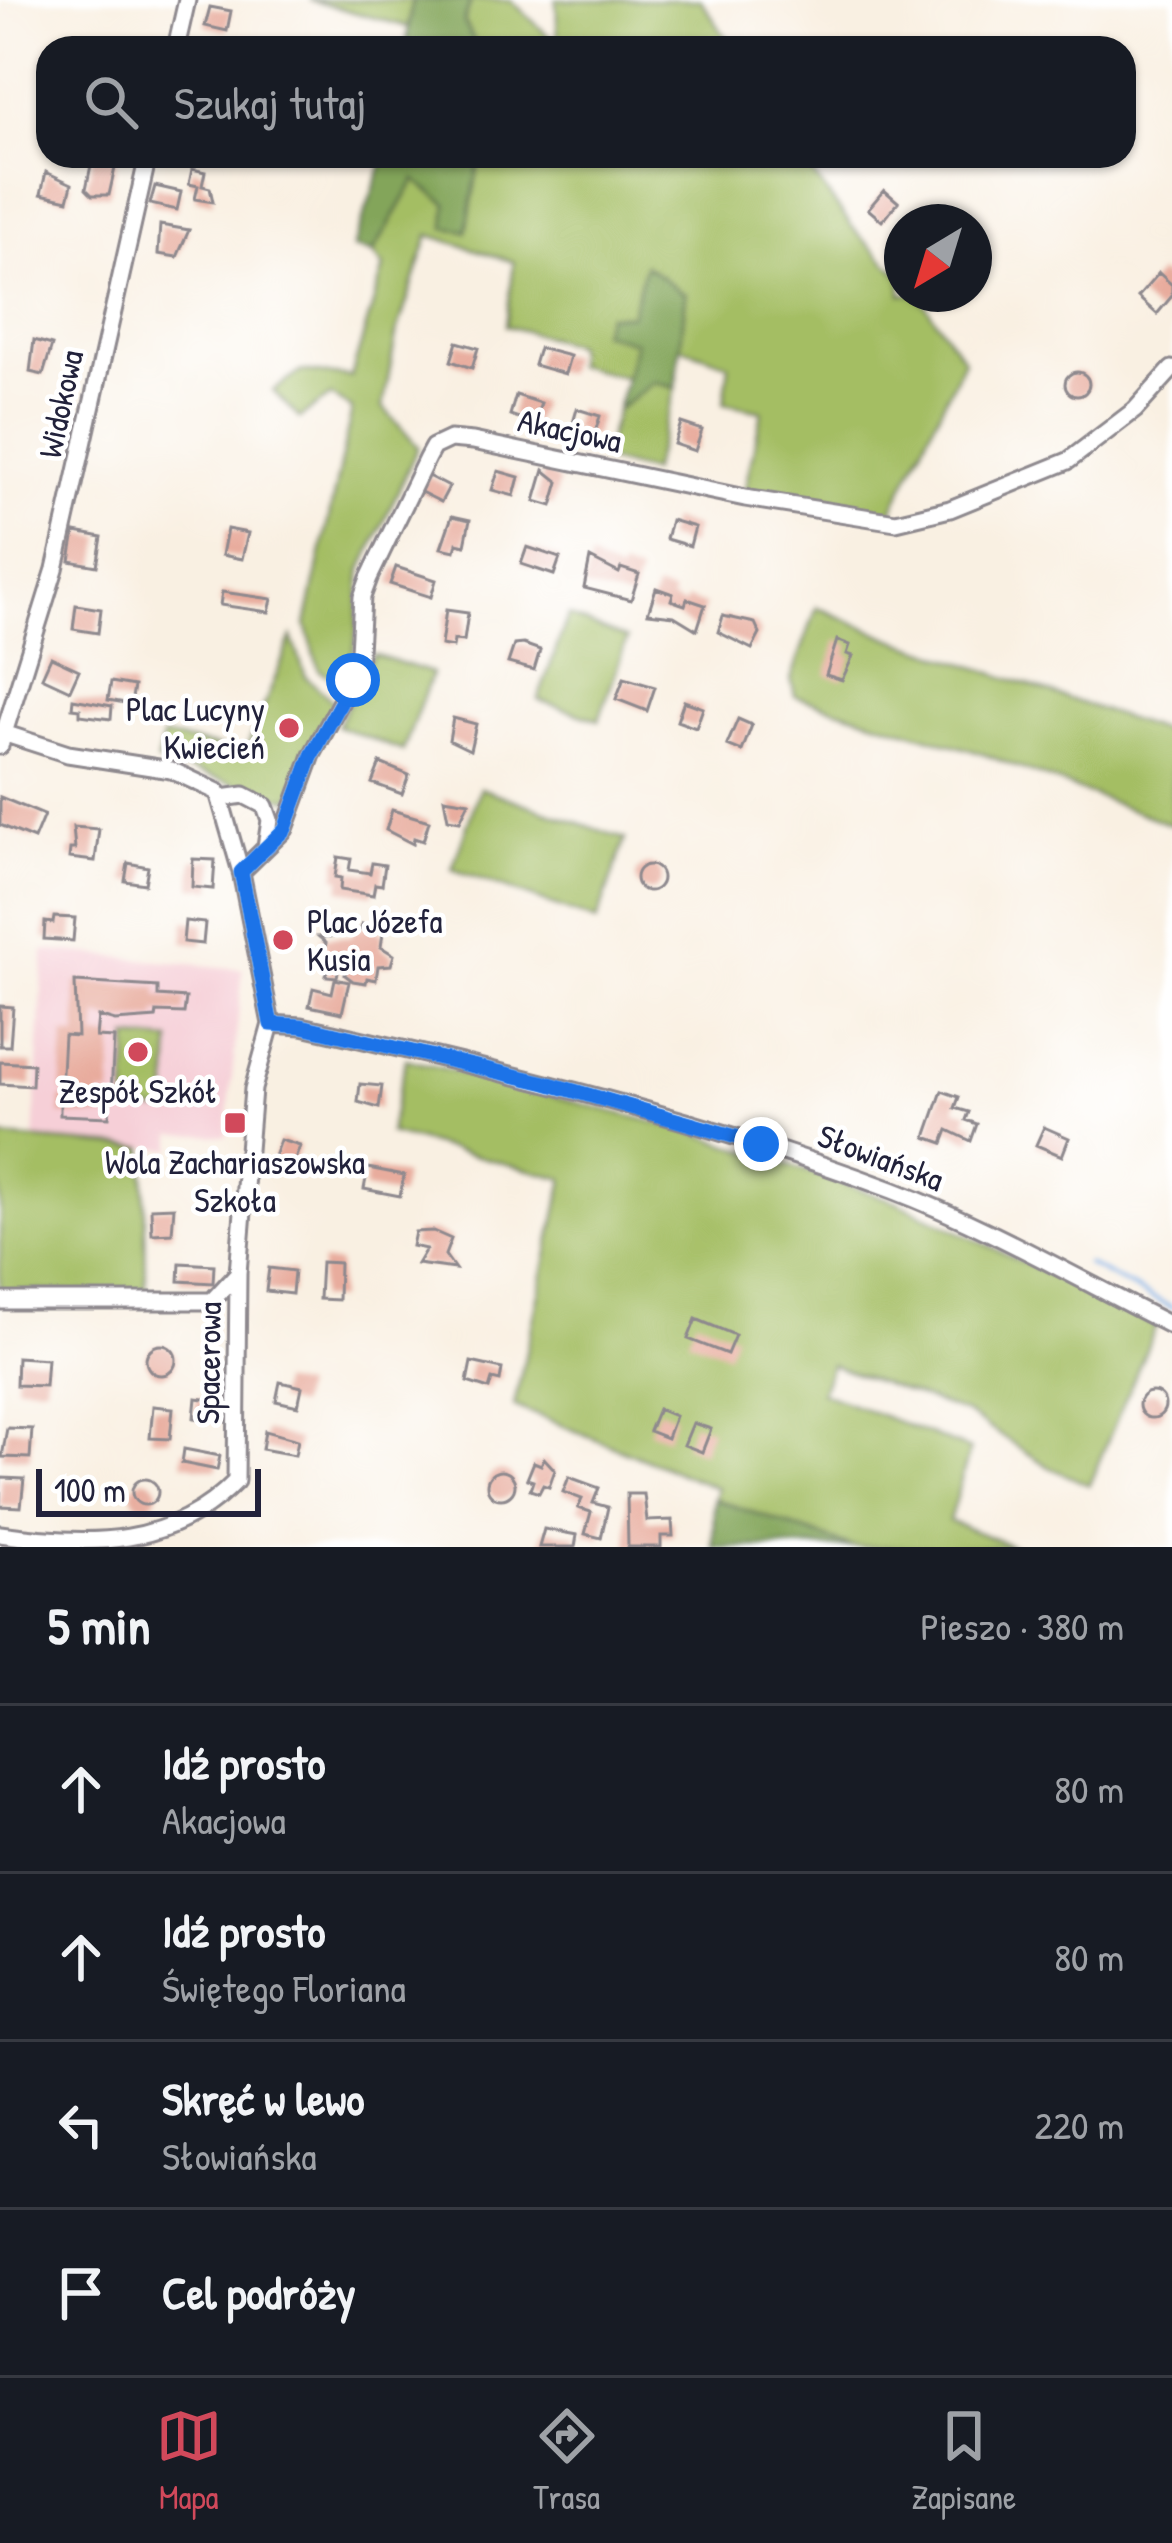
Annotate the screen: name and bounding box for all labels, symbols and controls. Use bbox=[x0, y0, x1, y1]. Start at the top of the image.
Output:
search box bbox=[36, 36, 1136, 168]
icon: search bbox=[78, 69, 144, 135]
text: Szukaj tutaj bbox=[174, 72, 366, 133]
north arrow bbox=[884, 204, 992, 312]
street label: Widokowa bbox=[27, 346, 93, 462]
street label: Akacjowa bbox=[514, 398, 626, 462]
route start bbox=[326, 653, 380, 707]
place label: Plac Lucyny Kwiecień bbox=[126, 687, 265, 769]
marker: Plac Lucyny Kwiecień bbox=[276, 715, 302, 741]
place label: Plac Józefa Kusia bbox=[307, 899, 443, 981]
marker: Plac Józefa Kusia bbox=[270, 927, 296, 953]
marker: Zespół Szkół bbox=[125, 1039, 151, 1065]
place label: Zespół Szkół bbox=[59, 1069, 217, 1114]
marker: Wola Zachariaszowska Szkoła bbox=[222, 1110, 248, 1136]
street label: Słowiańska bbox=[812, 1113, 950, 1201]
route end bbox=[734, 1117, 788, 1171]
place label: Wola Zachariaszowska Szkoła bbox=[105, 1140, 365, 1222]
street label: Spacerowa bbox=[185, 1301, 232, 1425]
scale bar bbox=[36, 1463, 261, 1516]
text: 100 m bbox=[54, 1468, 126, 1512]
text: 5 min bbox=[48, 1591, 150, 1660]
text: Pieszo · 380 m bbox=[920, 1599, 1124, 1652]
text: Idź prosto bbox=[162, 1732, 325, 1793]
icon: ahead bbox=[48, 1756, 114, 1822]
text: 80 m bbox=[1054, 1762, 1124, 1815]
text: Akacjowa bbox=[162, 1793, 286, 1846]
text: Idź prosto bbox=[162, 1900, 325, 1961]
icon: ahead bbox=[48, 1924, 114, 1990]
text: 80 m bbox=[1054, 1930, 1124, 1983]
text: Świętego Floriana bbox=[162, 1961, 406, 2014]
text: Skręć w lewo bbox=[162, 2068, 364, 2129]
icon: left bbox=[48, 2092, 114, 2158]
text: 220 m bbox=[1035, 2098, 1124, 2151]
text: Słowiańska bbox=[162, 2129, 317, 2182]
icon: arrive bbox=[48, 2260, 114, 2326]
text: Cel podróży bbox=[162, 2262, 356, 2323]
tab: Mapa bbox=[156, 2403, 222, 2519]
tab: Trasa bbox=[533, 2403, 600, 2519]
tab: Zapisane bbox=[911, 2403, 1016, 2519]

